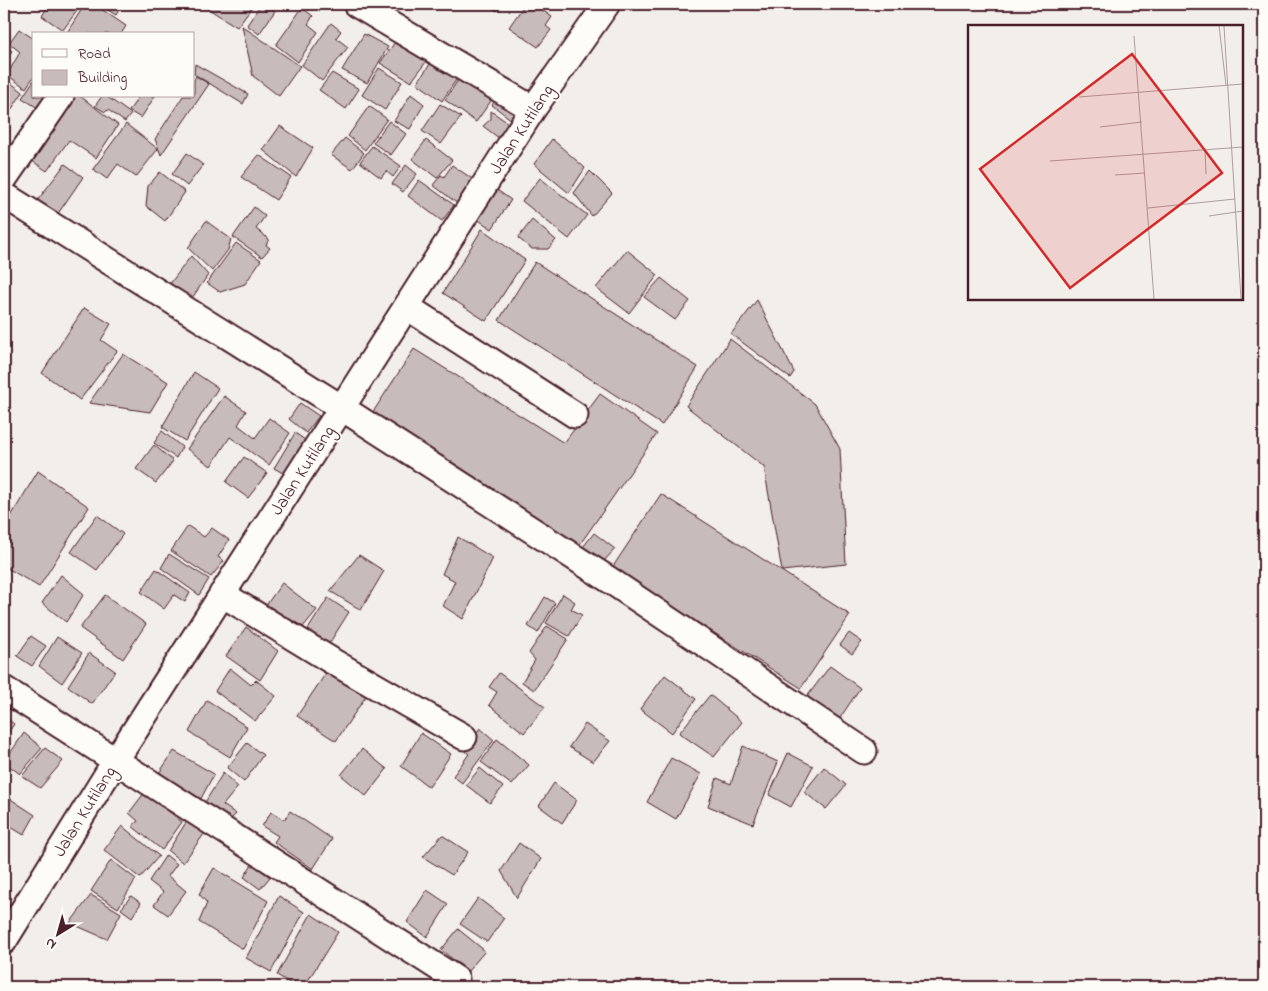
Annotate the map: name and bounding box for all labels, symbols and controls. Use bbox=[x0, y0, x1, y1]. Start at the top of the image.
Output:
inset map bbox=[968, 25, 1243, 300]
legend bbox=[32, 32, 195, 98]
text: Road bbox=[78, 43, 111, 65]
text: Building bbox=[77, 67, 127, 90]
street label: Jalan Kutilang bbox=[484, 80, 562, 181]
street label: Jalan Kutilang bbox=[265, 421, 343, 522]
street label: Jalan Kutilang bbox=[47, 762, 125, 863]
north arrow bbox=[32, 908, 82, 958]
text: N bbox=[41, 932, 61, 954]

